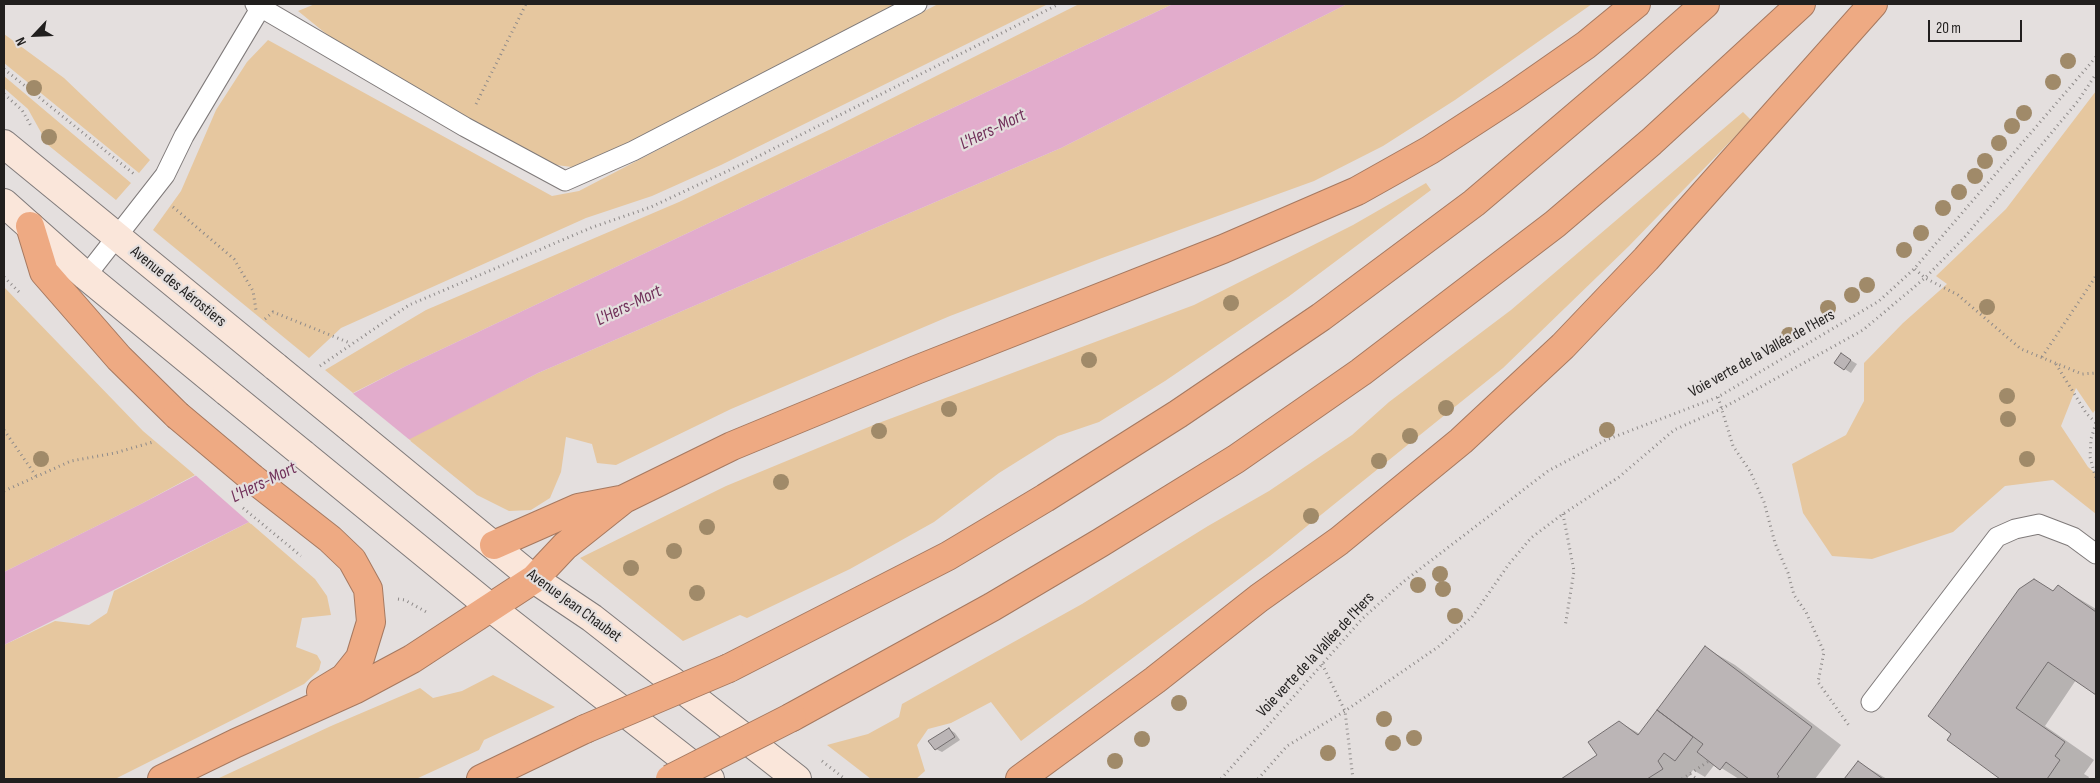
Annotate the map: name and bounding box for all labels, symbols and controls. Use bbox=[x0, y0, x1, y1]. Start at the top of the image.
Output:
north arrow bbox=[10, 10, 60, 60]
scale bar bbox=[1930, 10, 2024, 42]
text: 20 m bbox=[1936, 19, 1961, 38]
text: N bbox=[12, 35, 30, 49]
water label: L'Hers-Mort bbox=[957, 105, 1029, 155]
street label: Avenue des Aérostiers bbox=[126, 243, 230, 331]
water label: L'Hers-Mort bbox=[593, 281, 665, 331]
street label: Voie verte de la Vallée de l'Hers bbox=[1686, 306, 1838, 402]
water label: L'Hers-Mort bbox=[228, 458, 300, 508]
street label: Avenue Jean Chaubet bbox=[523, 565, 625, 647]
street label: Voie verte de la Vallée de l'Hers bbox=[1253, 589, 1379, 721]

